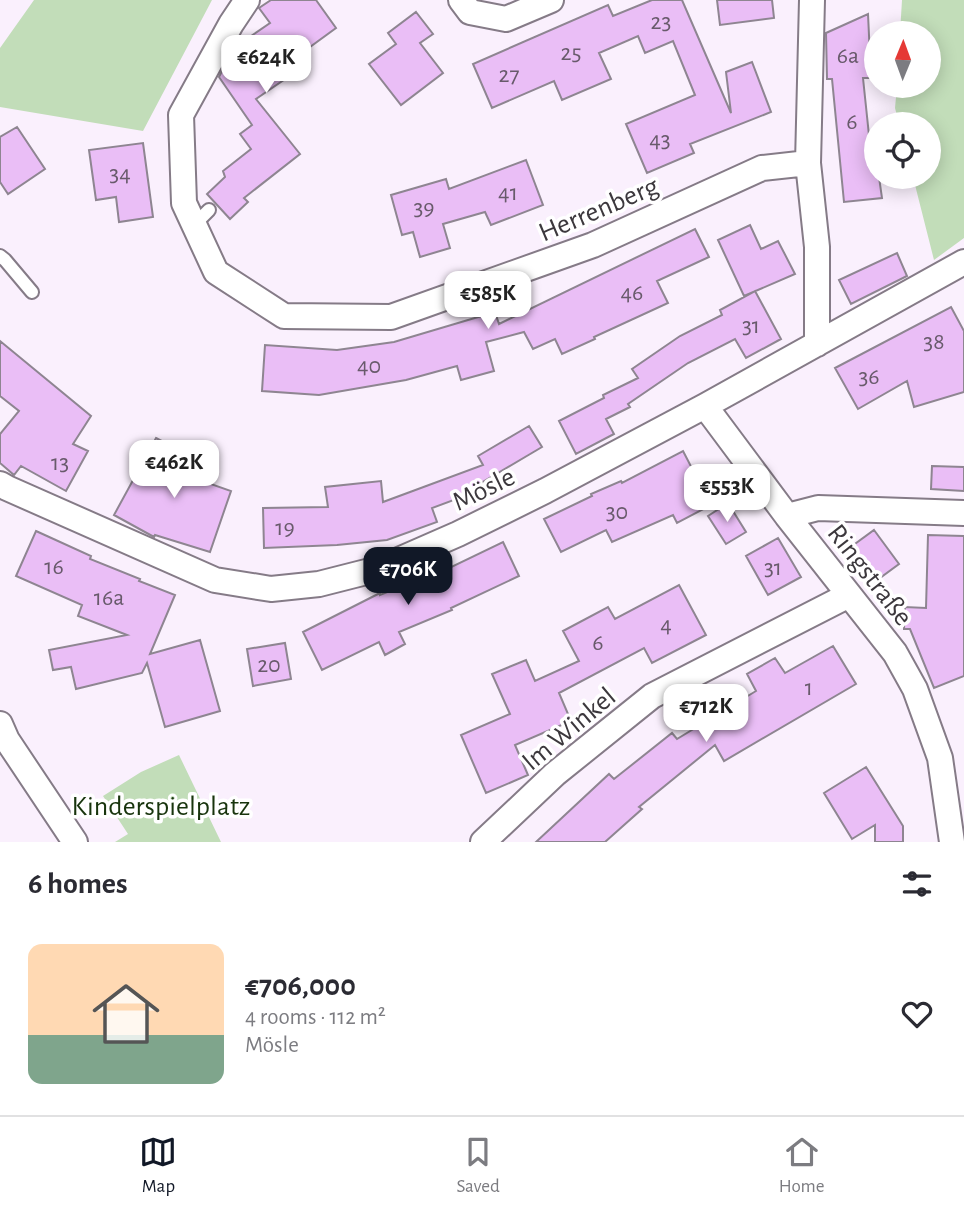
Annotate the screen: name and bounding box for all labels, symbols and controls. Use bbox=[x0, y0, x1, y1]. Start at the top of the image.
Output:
house number: 23 bbox=[651, 10, 671, 34]
north arrow bbox=[864, 21, 942, 98]
map controls bbox=[864, 21, 941, 189]
pin: €624K bbox=[217, 36, 315, 95]
house number: 25 bbox=[561, 41, 581, 65]
house number: 6a bbox=[837, 44, 859, 68]
text: €624K bbox=[237, 46, 295, 69]
house number: 27 bbox=[499, 63, 519, 87]
house number: 6 bbox=[846, 110, 858, 134]
button: locate bbox=[864, 112, 941, 189]
house number: 43 bbox=[649, 128, 671, 152]
house number: 34 bbox=[109, 162, 131, 186]
street label: Herrenberg bbox=[535, 172, 663, 248]
house number: 41 bbox=[498, 181, 518, 205]
house number: 39 bbox=[413, 196, 435, 220]
pin: €585K bbox=[439, 272, 537, 331]
house number: 46 bbox=[621, 281, 643, 305]
text: €585K bbox=[460, 282, 516, 305]
house number: 31 bbox=[742, 314, 760, 338]
house number: 38 bbox=[923, 330, 945, 354]
house number: 40 bbox=[357, 354, 381, 378]
house number: 36 bbox=[858, 365, 880, 389]
pin: €462K bbox=[125, 440, 223, 500]
house number: 13 bbox=[51, 451, 69, 475]
text: €462K bbox=[145, 451, 203, 474]
street label: Mösle bbox=[448, 463, 519, 517]
pin: €553K bbox=[678, 464, 776, 524]
text: €553K bbox=[700, 475, 754, 498]
house number: 30 bbox=[606, 500, 628, 524]
house number: 19 bbox=[275, 516, 295, 540]
street label: Ringstraße bbox=[822, 519, 917, 631]
pin: €706K bbox=[359, 548, 457, 607]
house number: 16 bbox=[44, 555, 64, 579]
house number: 31 bbox=[764, 556, 782, 580]
text: €706K bbox=[379, 558, 437, 581]
house number: 16a bbox=[94, 586, 124, 610]
house number: 4 bbox=[660, 613, 672, 637]
house number: 6 bbox=[592, 631, 604, 655]
house number: 20 bbox=[257, 653, 281, 677]
house number: 1 bbox=[805, 676, 813, 700]
street label: Im Winkel bbox=[517, 683, 621, 776]
pin: €712K bbox=[657, 684, 755, 744]
text: €712K bbox=[679, 695, 733, 718]
park label: Kinderspielplatz bbox=[72, 793, 250, 821]
icon: filters bbox=[898, 865, 936, 903]
text: 6 homes bbox=[28, 869, 128, 899]
text: €706,000 bbox=[245, 971, 356, 1001]
icon: home bbox=[84, 972, 168, 1056]
icon: heart bbox=[898, 995, 936, 1033]
text: 4 rooms · 112 m² bbox=[245, 1006, 386, 1029]
text: Mösle bbox=[245, 1034, 299, 1057]
tab: Map bbox=[139, 1133, 177, 1198]
tab: Saved bbox=[456, 1133, 500, 1198]
tab: Home bbox=[779, 1133, 825, 1198]

